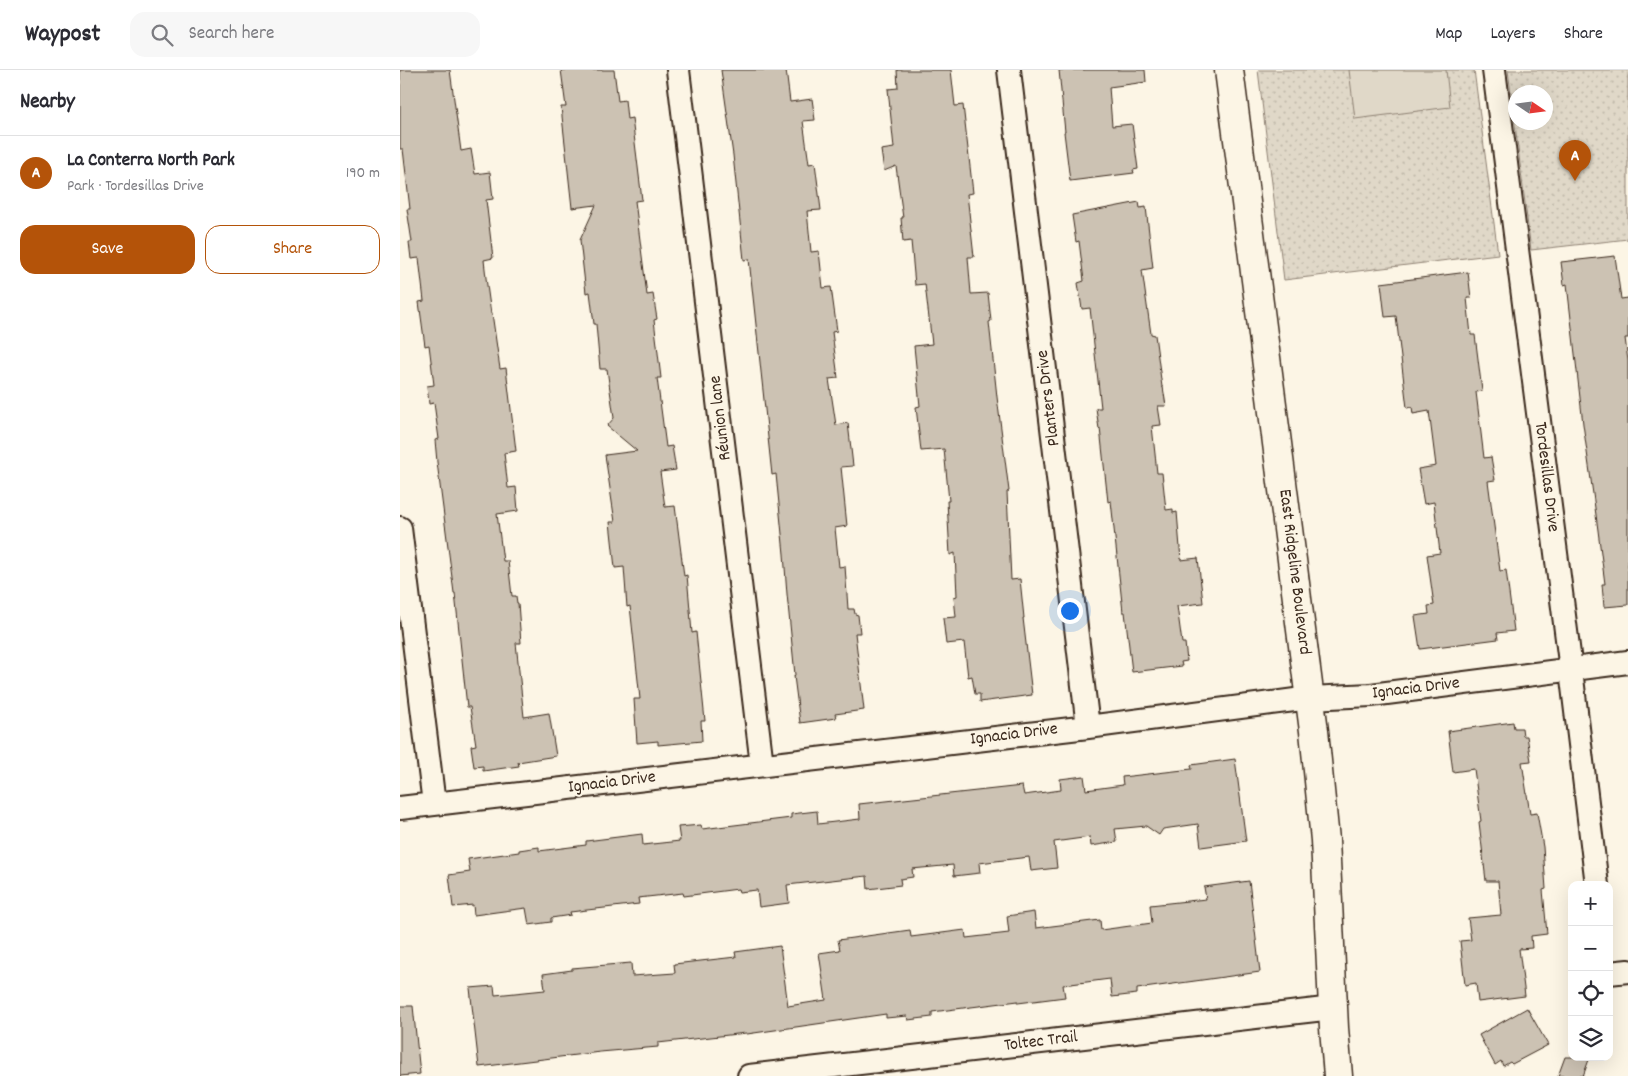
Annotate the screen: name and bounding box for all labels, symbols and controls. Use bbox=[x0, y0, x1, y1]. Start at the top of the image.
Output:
search box bbox=[130, 12, 480, 57]
text: Waypost bbox=[25, 18, 100, 52]
icon: search bbox=[148, 21, 176, 49]
text: Search here bbox=[188, 21, 274, 48]
text: Map bbox=[1435, 22, 1462, 47]
text: Layers bbox=[1490, 22, 1536, 47]
text: Share bbox=[1564, 22, 1603, 47]
north arrow bbox=[1508, 85, 1553, 130]
text: Nearby bbox=[20, 88, 75, 118]
pin: A bbox=[1559, 140, 1591, 181]
text: La Conterra North Park bbox=[67, 148, 235, 175]
text: A bbox=[32, 162, 40, 185]
text: 190 m bbox=[346, 162, 380, 185]
text: Park · Tordesillas Drive bbox=[67, 175, 204, 198]
button: Save bbox=[20, 225, 195, 274]
button: Share bbox=[205, 225, 380, 274]
street label: Planters Drive bbox=[1031, 348, 1067, 448]
street label: Réunion lane bbox=[703, 374, 739, 462]
street label: Tordesillas Drive bbox=[1527, 420, 1565, 534]
street label: East Ridgeline Boulevard bbox=[1271, 488, 1317, 656]
your location bbox=[1057, 598, 1083, 624]
street label: Ignacia Drive bbox=[1371, 671, 1461, 707]
street label: Ignacia Drive bbox=[969, 717, 1059, 753]
street label: Ignacia Drive bbox=[567, 765, 657, 801]
map controls bbox=[1568, 881, 1613, 1061]
button: + bbox=[1568, 881, 1613, 926]
button: − bbox=[1568, 926, 1613, 971]
button: locate bbox=[1568, 971, 1613, 1016]
button: layers bbox=[1568, 1016, 1613, 1061]
street label: Toltec Trail bbox=[1003, 1025, 1080, 1059]

